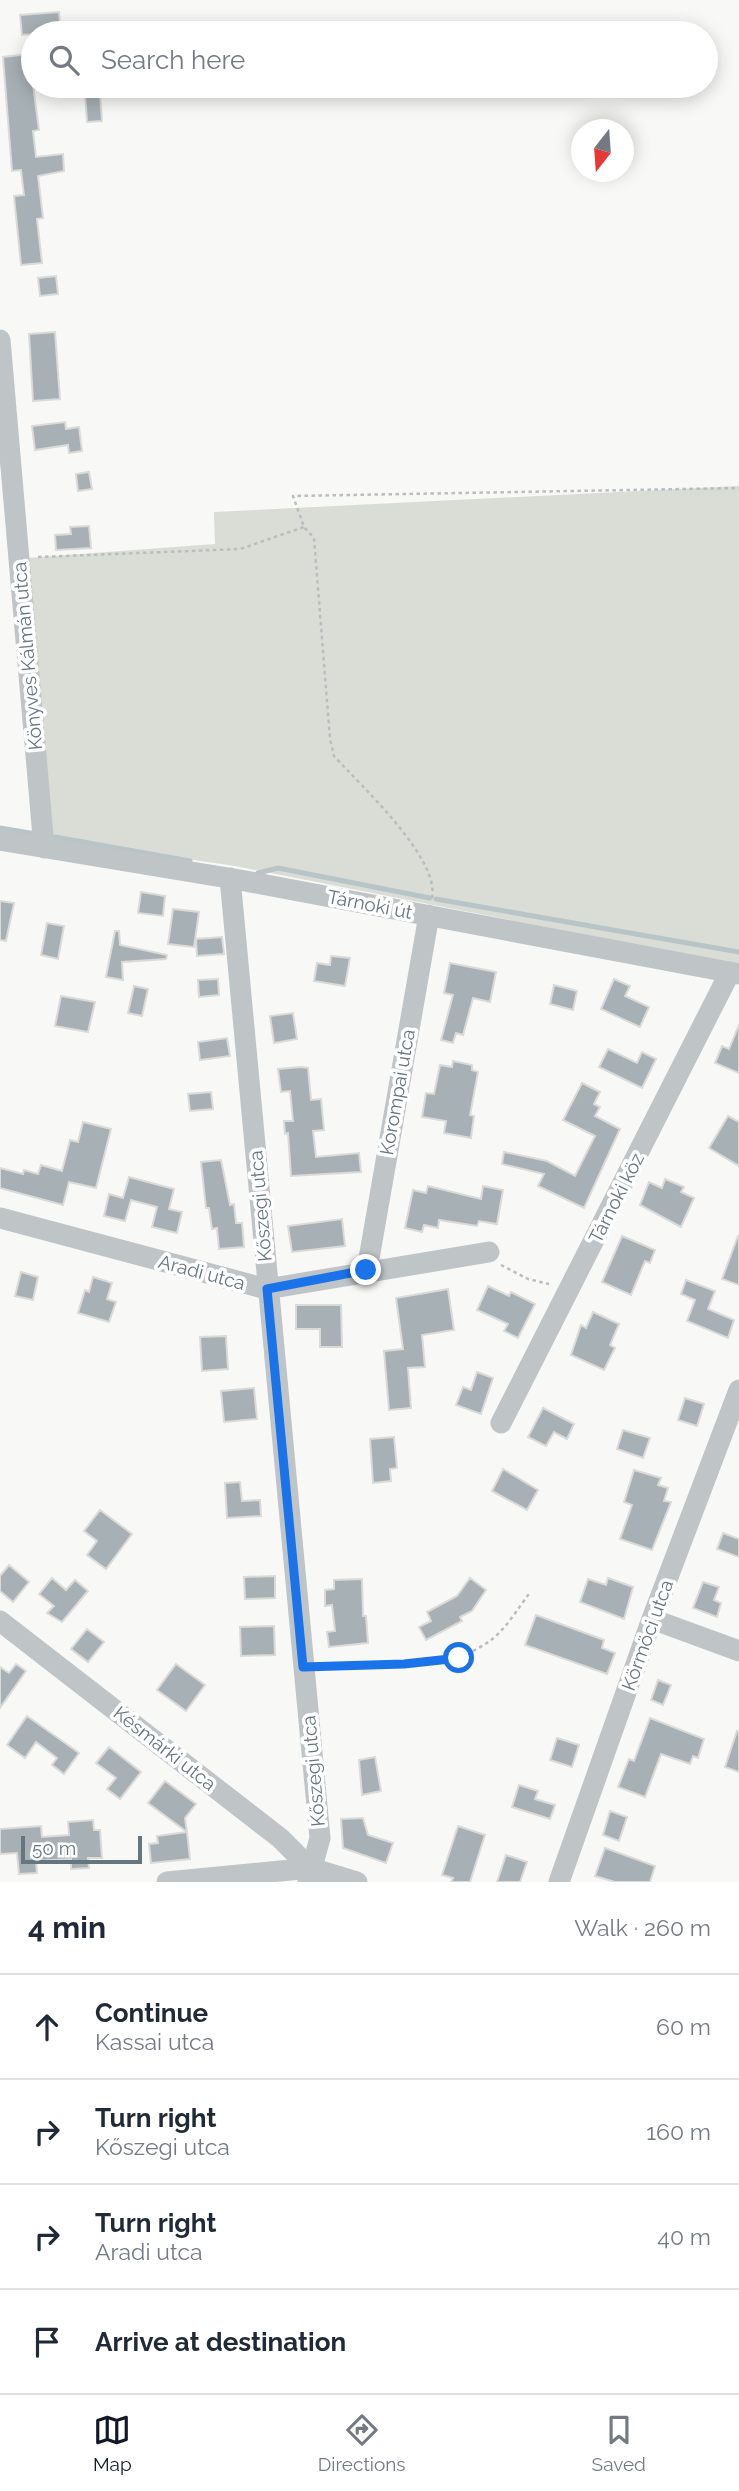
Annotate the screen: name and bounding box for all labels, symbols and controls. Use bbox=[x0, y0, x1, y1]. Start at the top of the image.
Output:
search box bbox=[21, 21, 718, 98]
icon: search bbox=[45, 41, 83, 79]
text: Search here bbox=[101, 45, 245, 75]
north arrow bbox=[571, 119, 634, 182]
street label: Könyves Kálmán utca bbox=[8, 561, 46, 751]
street label: Tárnoki út bbox=[326, 885, 415, 923]
street label: Korompai utca bbox=[375, 1027, 419, 1157]
street label: Tárnoki köz bbox=[584, 1149, 648, 1247]
street label: Kőszegi utca bbox=[244, 1150, 276, 1262]
street label: Aradi utca bbox=[156, 1250, 248, 1294]
route end bbox=[350, 1254, 381, 1285]
street label: Körmöci utca bbox=[617, 1577, 677, 1693]
route start bbox=[443, 1642, 474, 1673]
street label: Késmárki utca bbox=[109, 1701, 221, 1795]
street label: Kőszegi utca bbox=[297, 1715, 329, 1827]
scale bar bbox=[21, 1833, 142, 1865]
text: 50 m bbox=[32, 1837, 76, 1859]
text: 4 min bbox=[28, 1910, 106, 1945]
text: Walk · 260 m bbox=[574, 1914, 711, 1941]
text: Continue bbox=[95, 1998, 208, 2028]
icon: ahead bbox=[28, 2008, 66, 2046]
text: 60 m bbox=[656, 2013, 711, 2040]
text: Kassai utca bbox=[95, 2028, 214, 2055]
text: Turn right bbox=[95, 2103, 216, 2133]
icon: right bbox=[28, 2113, 66, 2151]
text: 160 m bbox=[646, 2118, 711, 2145]
text: Kőszegi utca bbox=[95, 2133, 230, 2160]
text: Turn right bbox=[95, 2208, 216, 2238]
icon: right bbox=[28, 2218, 66, 2256]
text: 40 m bbox=[657, 2223, 711, 2250]
text: Aradi utca bbox=[95, 2238, 203, 2265]
icon: arrive bbox=[28, 2323, 66, 2361]
text: Arrive at destination bbox=[95, 2327, 346, 2357]
tab: Map bbox=[93, 2411, 132, 2475]
tab: Directions bbox=[318, 2411, 406, 2475]
tab: Saved bbox=[592, 2411, 646, 2475]

